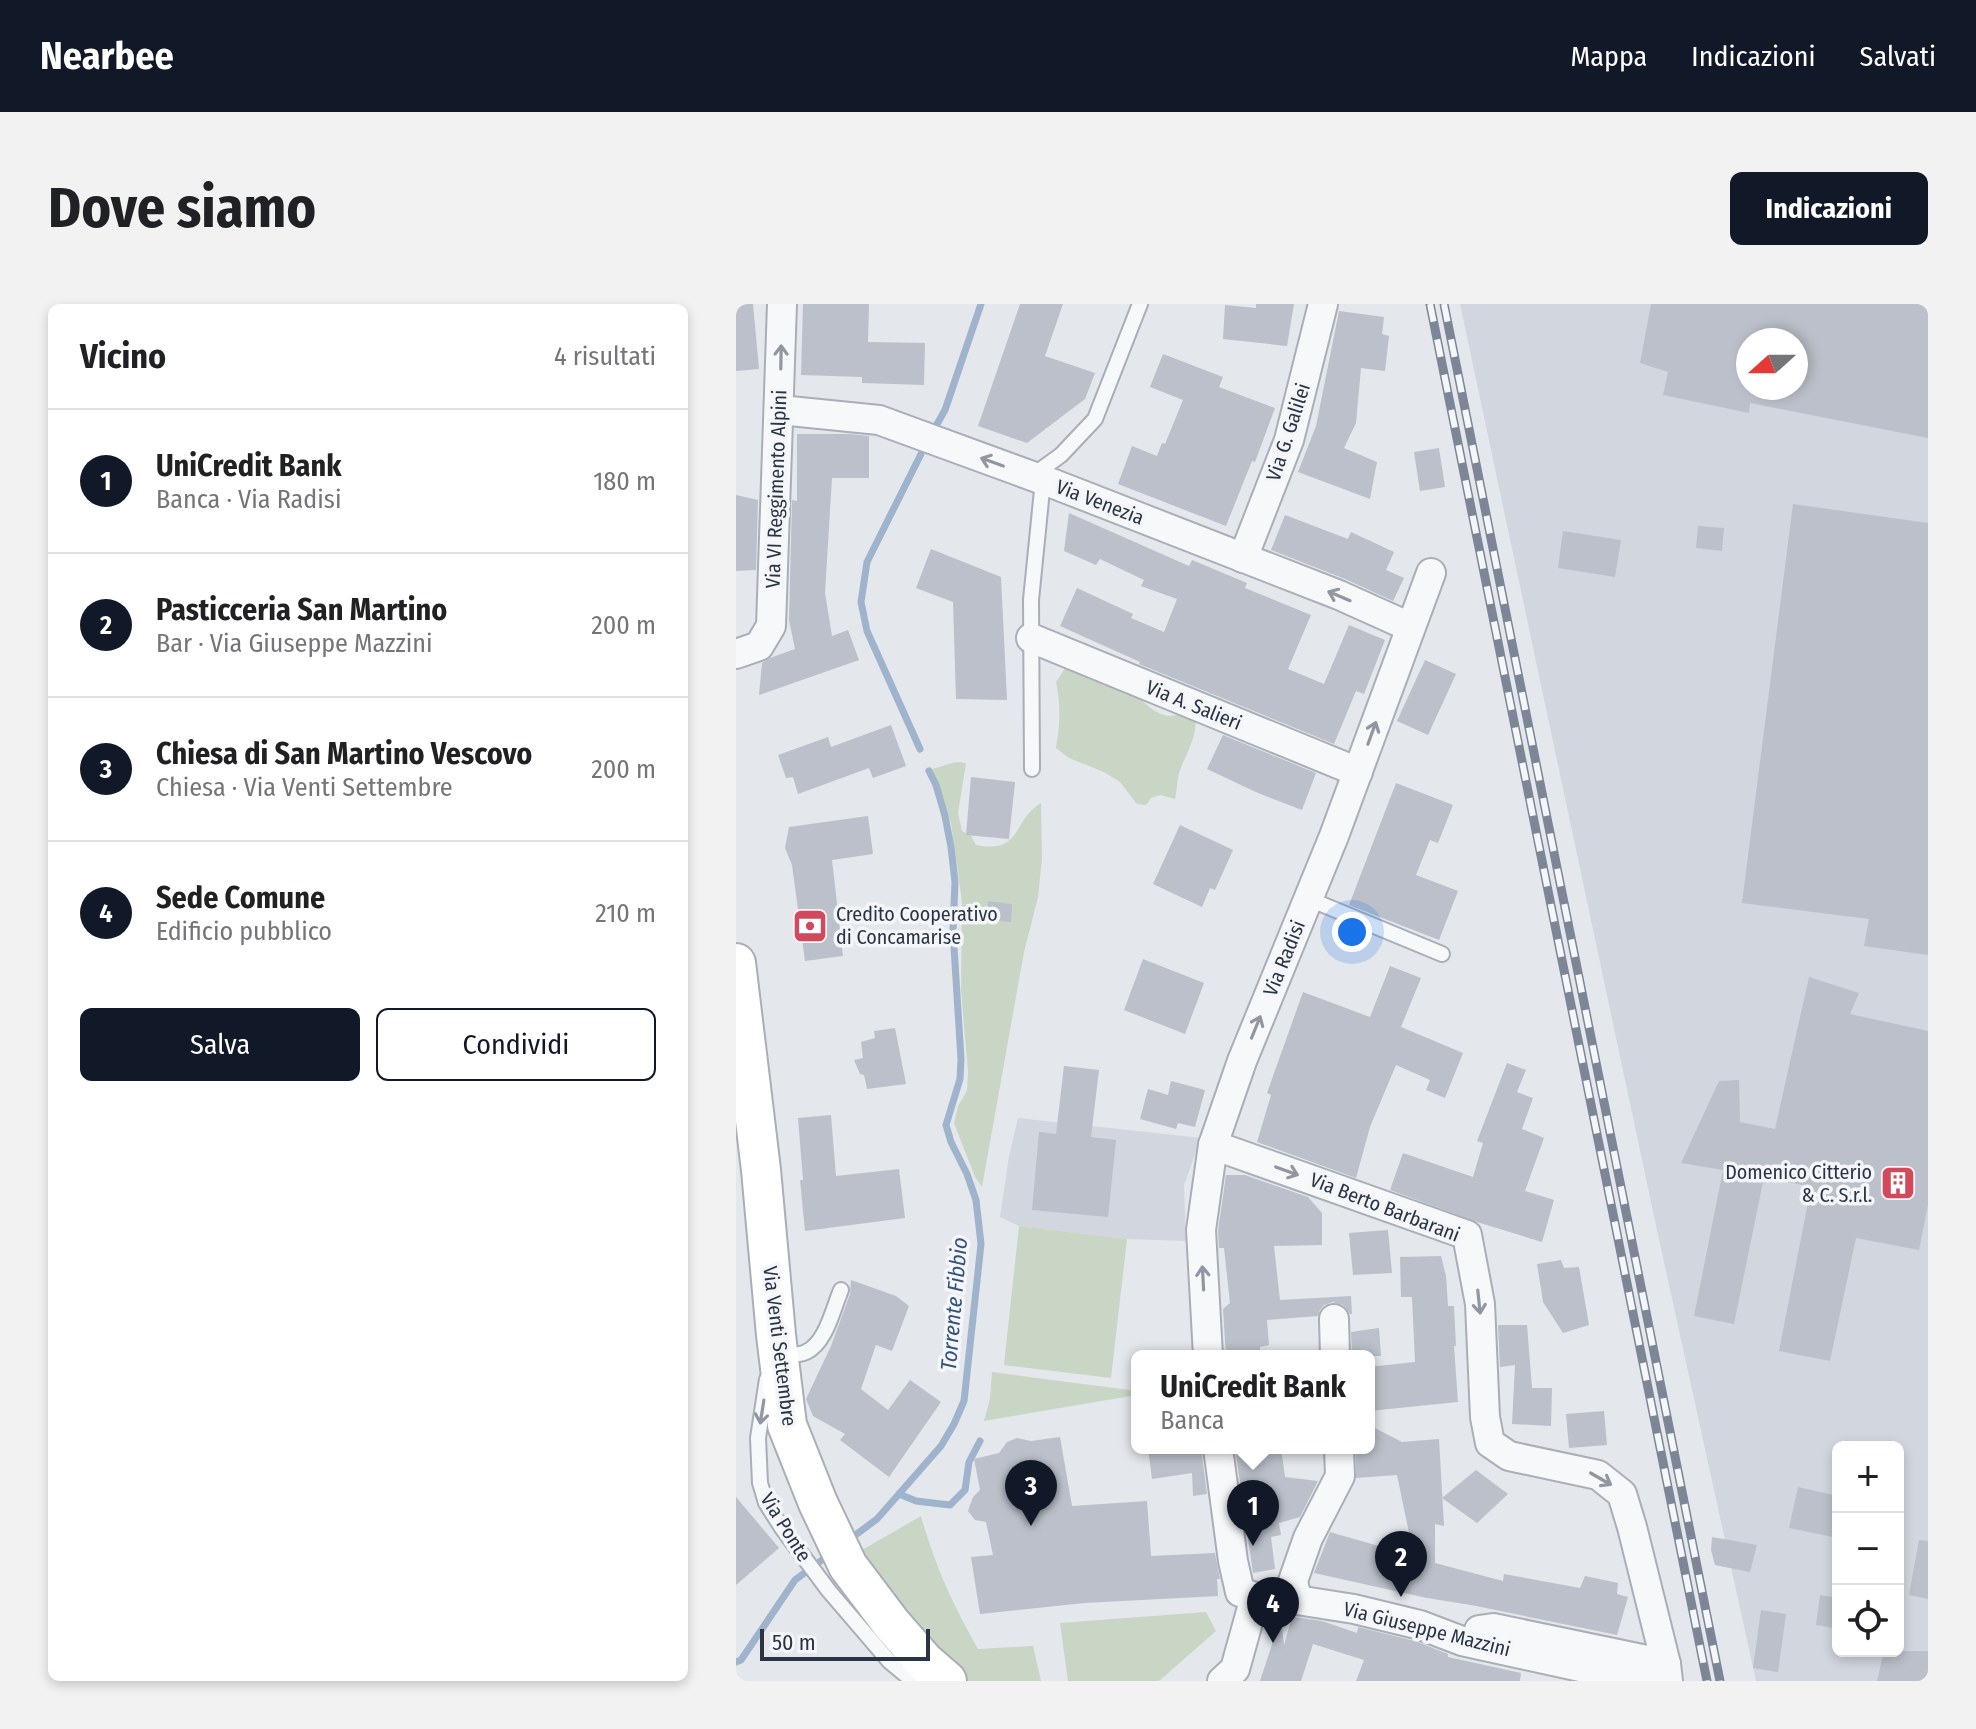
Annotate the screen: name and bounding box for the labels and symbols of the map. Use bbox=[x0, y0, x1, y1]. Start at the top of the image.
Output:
north arrow bbox=[1736, 328, 1808, 400]
one-way arrow bbox=[773, 344, 789, 371]
street label: Via G. Galilei bbox=[1261, 380, 1315, 484]
street label: Via VI Reggimento Alpini bbox=[761, 389, 791, 589]
one-way arrow bbox=[980, 453, 1005, 468]
street label: Via Venezia bbox=[1053, 474, 1147, 530]
one-way arrow bbox=[1327, 587, 1352, 602]
street label: Via A. Salieri bbox=[1143, 675, 1245, 735]
one-way arrow bbox=[1366, 721, 1380, 746]
place label: Credito Cooperativo di Concamarise bbox=[836, 902, 998, 949]
bank icon: Credito Cooperativo di Concamarise bbox=[791, 907, 829, 945]
your location bbox=[1332, 912, 1372, 952]
street label: Via Radisi bbox=[1258, 917, 1310, 999]
one-way arrow bbox=[1250, 1015, 1264, 1040]
place label: Domenico Citterio & C. S.r.l. bbox=[1725, 1160, 1872, 1207]
one-way arrow bbox=[1274, 1164, 1299, 1179]
building icon: Domenico Citterio & C. S.r.l. bbox=[1879, 1164, 1917, 1202]
street label: Via Berto Barbarani bbox=[1307, 1167, 1463, 1247]
water label: Torrente Fibbio bbox=[935, 1236, 973, 1372]
street label: Via Venti Settembre bbox=[758, 1265, 802, 1427]
one-way arrow bbox=[1196, 1265, 1211, 1292]
one-way arrow bbox=[1471, 1288, 1486, 1315]
one-way arrow bbox=[754, 1399, 769, 1424]
pin: 3 bbox=[1005, 1460, 1057, 1526]
one-way arrow bbox=[1589, 1472, 1612, 1488]
pin: 1 bbox=[1227, 1480, 1279, 1546]
street label: Via Ponte bbox=[755, 1488, 817, 1566]
pin: 2 bbox=[1375, 1531, 1427, 1597]
pin: 4 bbox=[1247, 1577, 1299, 1643]
street label: Via Giuseppe Mazzini bbox=[1341, 1597, 1513, 1661]
scale bar bbox=[760, 1625, 930, 1661]

